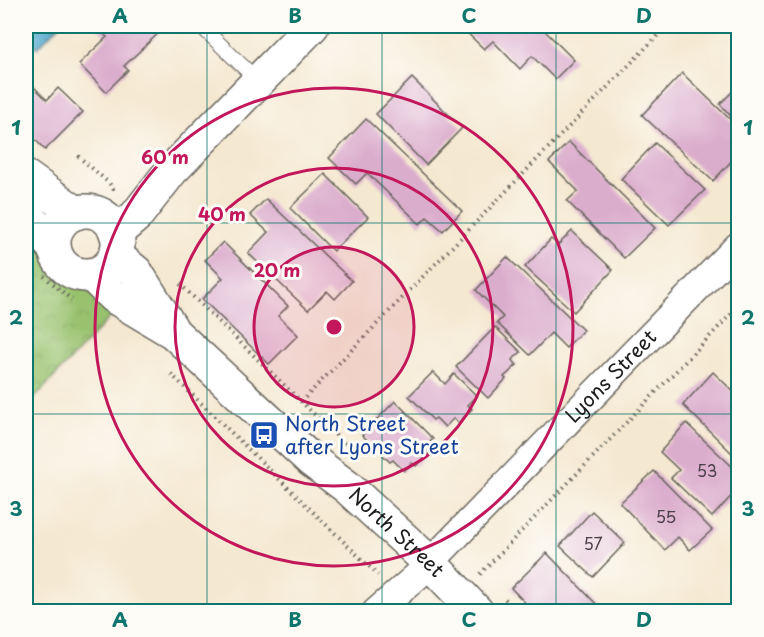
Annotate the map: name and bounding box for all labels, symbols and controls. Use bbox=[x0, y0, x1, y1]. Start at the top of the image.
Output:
text: A bbox=[112, 0, 128, 30]
text: B bbox=[288, 0, 302, 30]
text: C bbox=[461, 0, 477, 30]
text: D bbox=[636, 0, 652, 30]
text: 1 bbox=[11, 112, 21, 142]
text: 1 bbox=[743, 112, 753, 142]
text: 60 m bbox=[141, 143, 189, 170]
text: 40 m bbox=[198, 200, 246, 227]
text: 20 m bbox=[254, 256, 300, 283]
text: 2 bbox=[9, 302, 23, 332]
text: 2 bbox=[741, 302, 755, 332]
centre of rings bbox=[324, 317, 344, 337]
street label: Lyons Street bbox=[558, 322, 663, 429]
place label: North Street after Lyons Street bbox=[285, 408, 459, 461]
bus stop icon: North Street after Lyons Street bbox=[248, 419, 280, 451]
house number: 53 bbox=[697, 458, 717, 482]
street label: North Street bbox=[342, 480, 452, 584]
text: 3 bbox=[9, 493, 23, 523]
text: 3 bbox=[741, 493, 755, 523]
house number: 55 bbox=[656, 504, 676, 528]
house number: 57 bbox=[583, 531, 603, 555]
text: A bbox=[112, 604, 128, 634]
text: B bbox=[288, 604, 302, 634]
text: C bbox=[461, 604, 477, 634]
text: D bbox=[636, 604, 652, 634]

